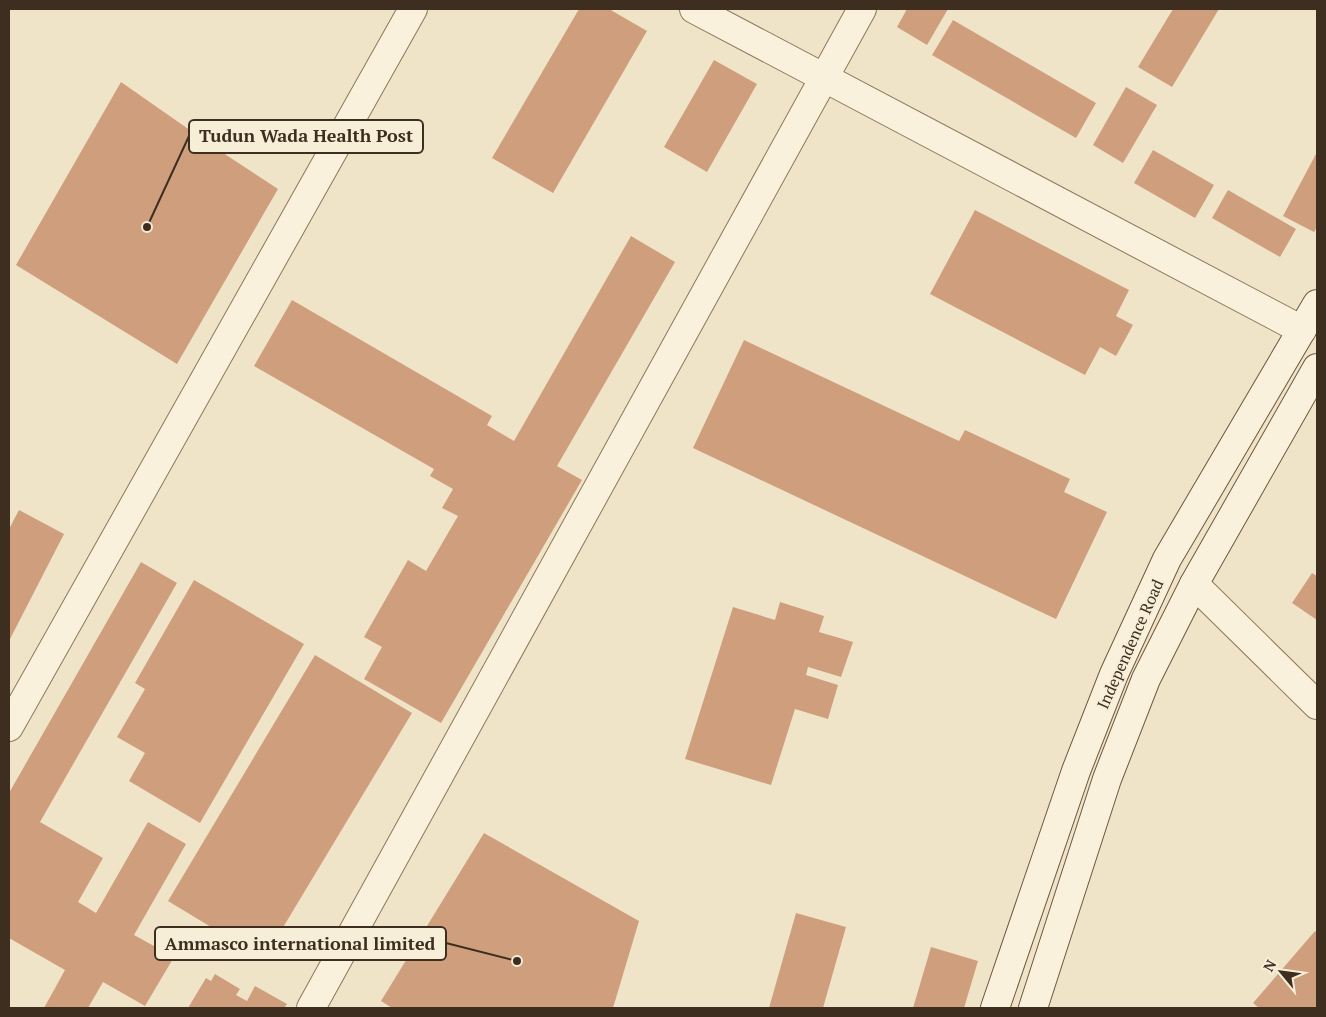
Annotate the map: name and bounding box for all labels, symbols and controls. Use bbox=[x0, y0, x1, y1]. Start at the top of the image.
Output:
callout: Tudun Wada Health Post bbox=[189, 120, 423, 153]
text: Tudun Wada Health Post bbox=[199, 123, 413, 147]
street label: Independence Road bbox=[1091, 576, 1169, 712]
callout: Ammasco international limited bbox=[155, 927, 446, 960]
text: Ammasco international limited bbox=[165, 931, 436, 955]
north arrow bbox=[1256, 947, 1306, 997]
text: N bbox=[1258, 956, 1280, 975]

